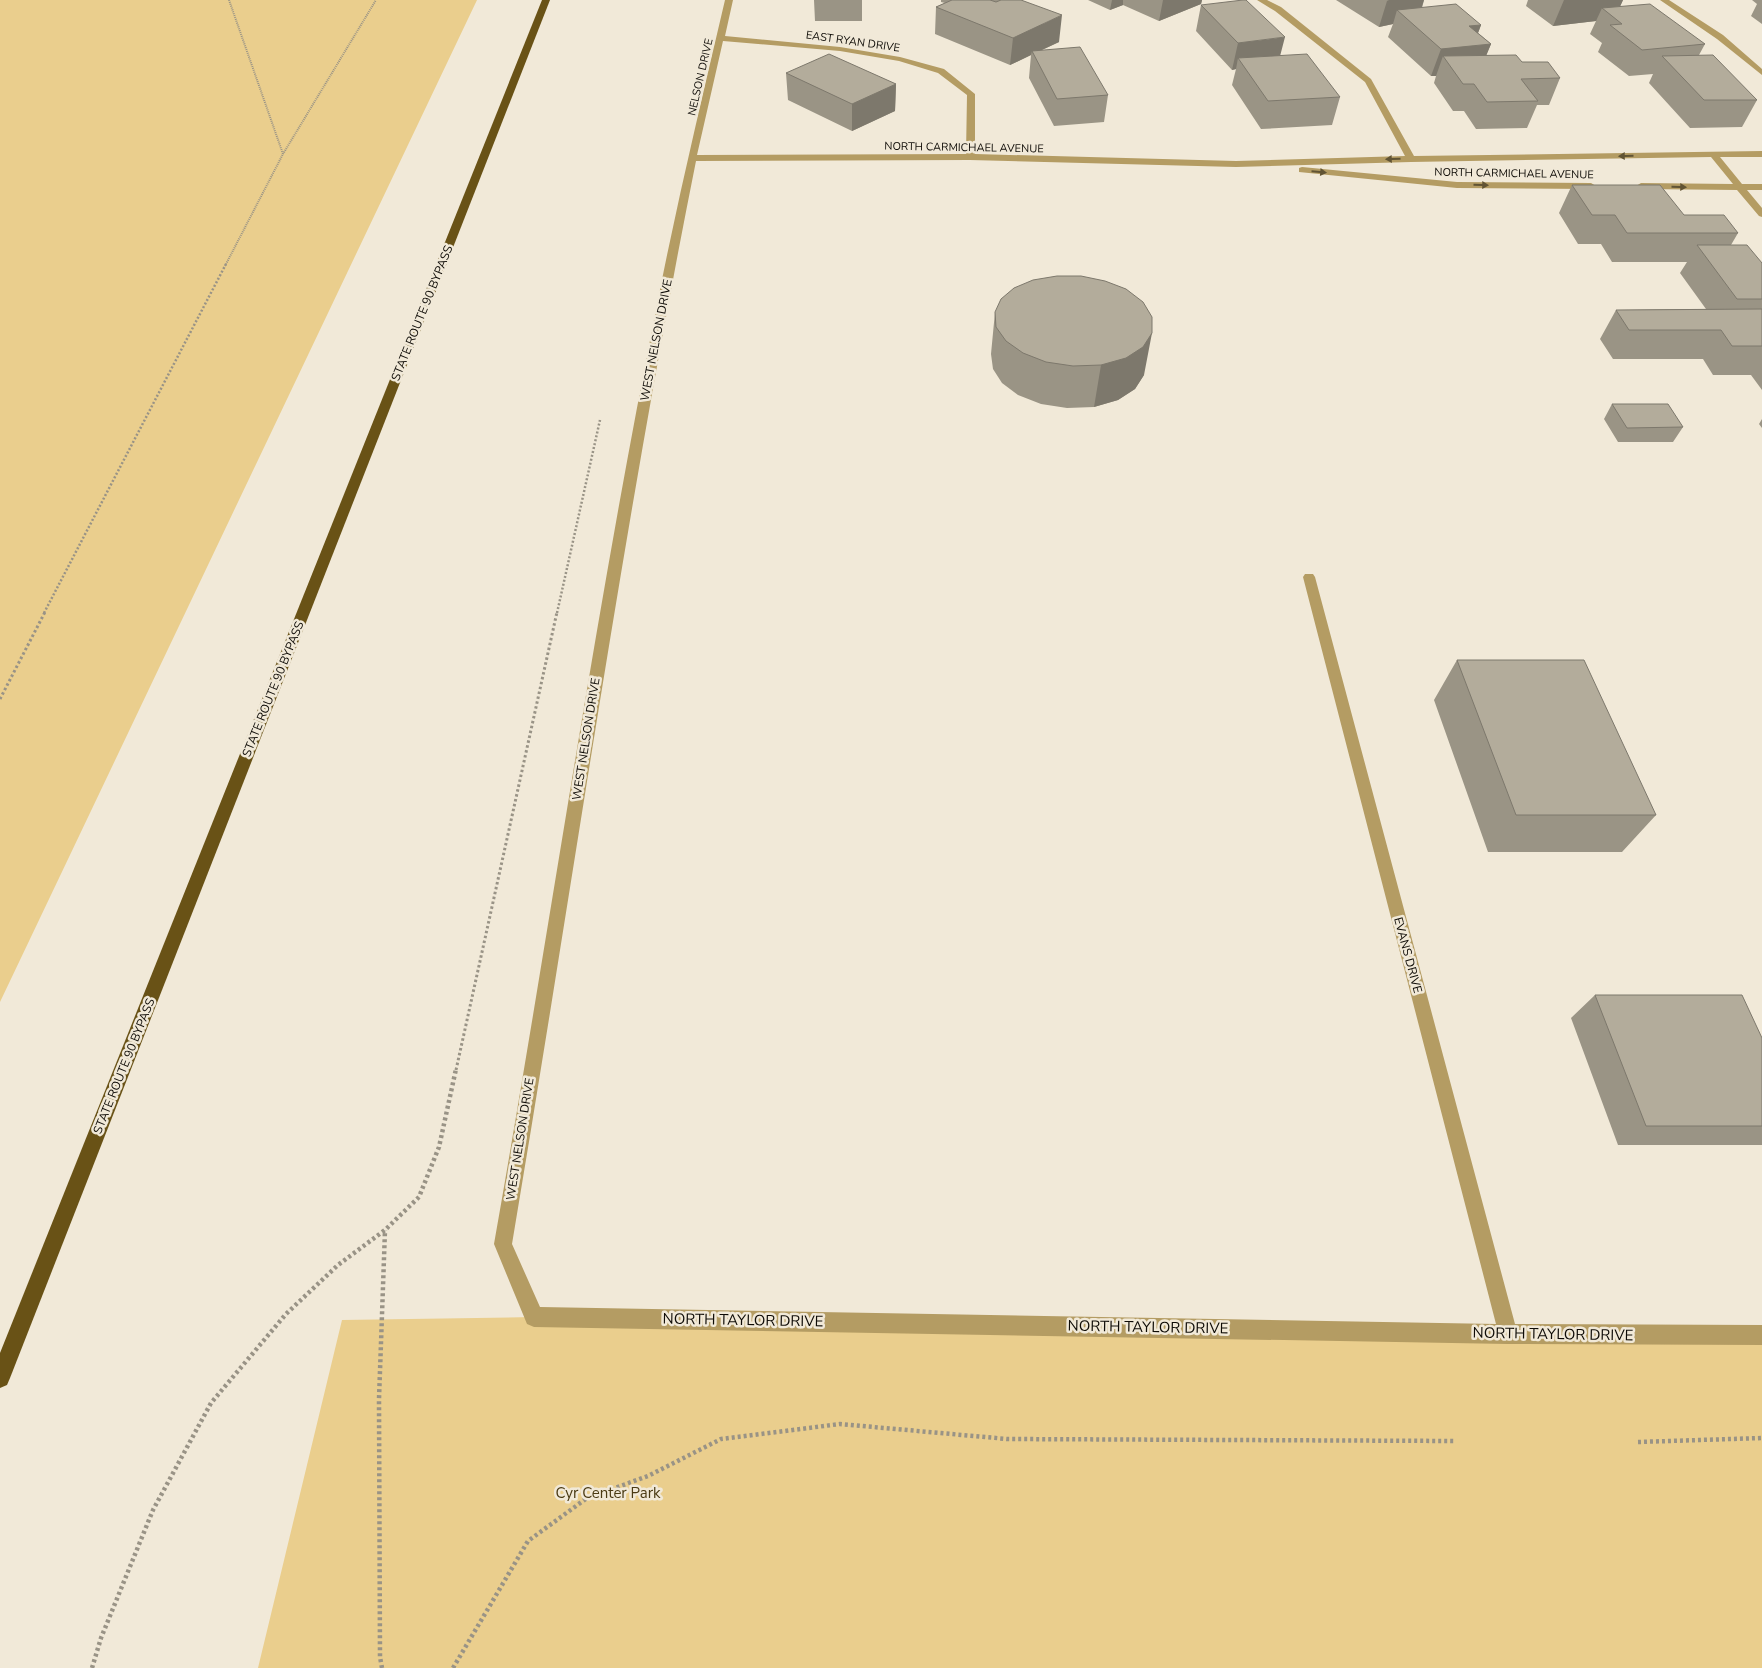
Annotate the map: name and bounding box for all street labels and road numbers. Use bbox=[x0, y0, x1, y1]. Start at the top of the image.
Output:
street label: EAST RYAN DRIVE bbox=[805, 27, 901, 56]
street label: NELSON DRIVE bbox=[684, 37, 717, 117]
street label: NORTH CARMICHAEL AVENUE bbox=[884, 139, 1044, 156]
street label: NORTH CARMICHAEL AVENUE bbox=[1434, 165, 1594, 182]
street label: STATE ROUTE 90 BYPASS bbox=[387, 243, 457, 383]
street label: WEST NELSON DRIVE bbox=[636, 278, 676, 402]
street label: STATE ROUTE 90 BYPASS bbox=[238, 619, 308, 759]
street label: WEST NELSON DRIVE bbox=[568, 677, 604, 801]
street label: EVANS DRIVE bbox=[1390, 915, 1426, 995]
street label: STATE ROUTE 90 BYPASS bbox=[89, 996, 159, 1136]
street label: WEST NELSON DRIVE bbox=[502, 1077, 538, 1201]
street label: NORTH TAYLOR DRIVE bbox=[662, 1309, 824, 1331]
street label: NORTH TAYLOR DRIVE bbox=[1067, 1316, 1229, 1338]
street label: NORTH TAYLOR DRIVE bbox=[1472, 1323, 1634, 1345]

